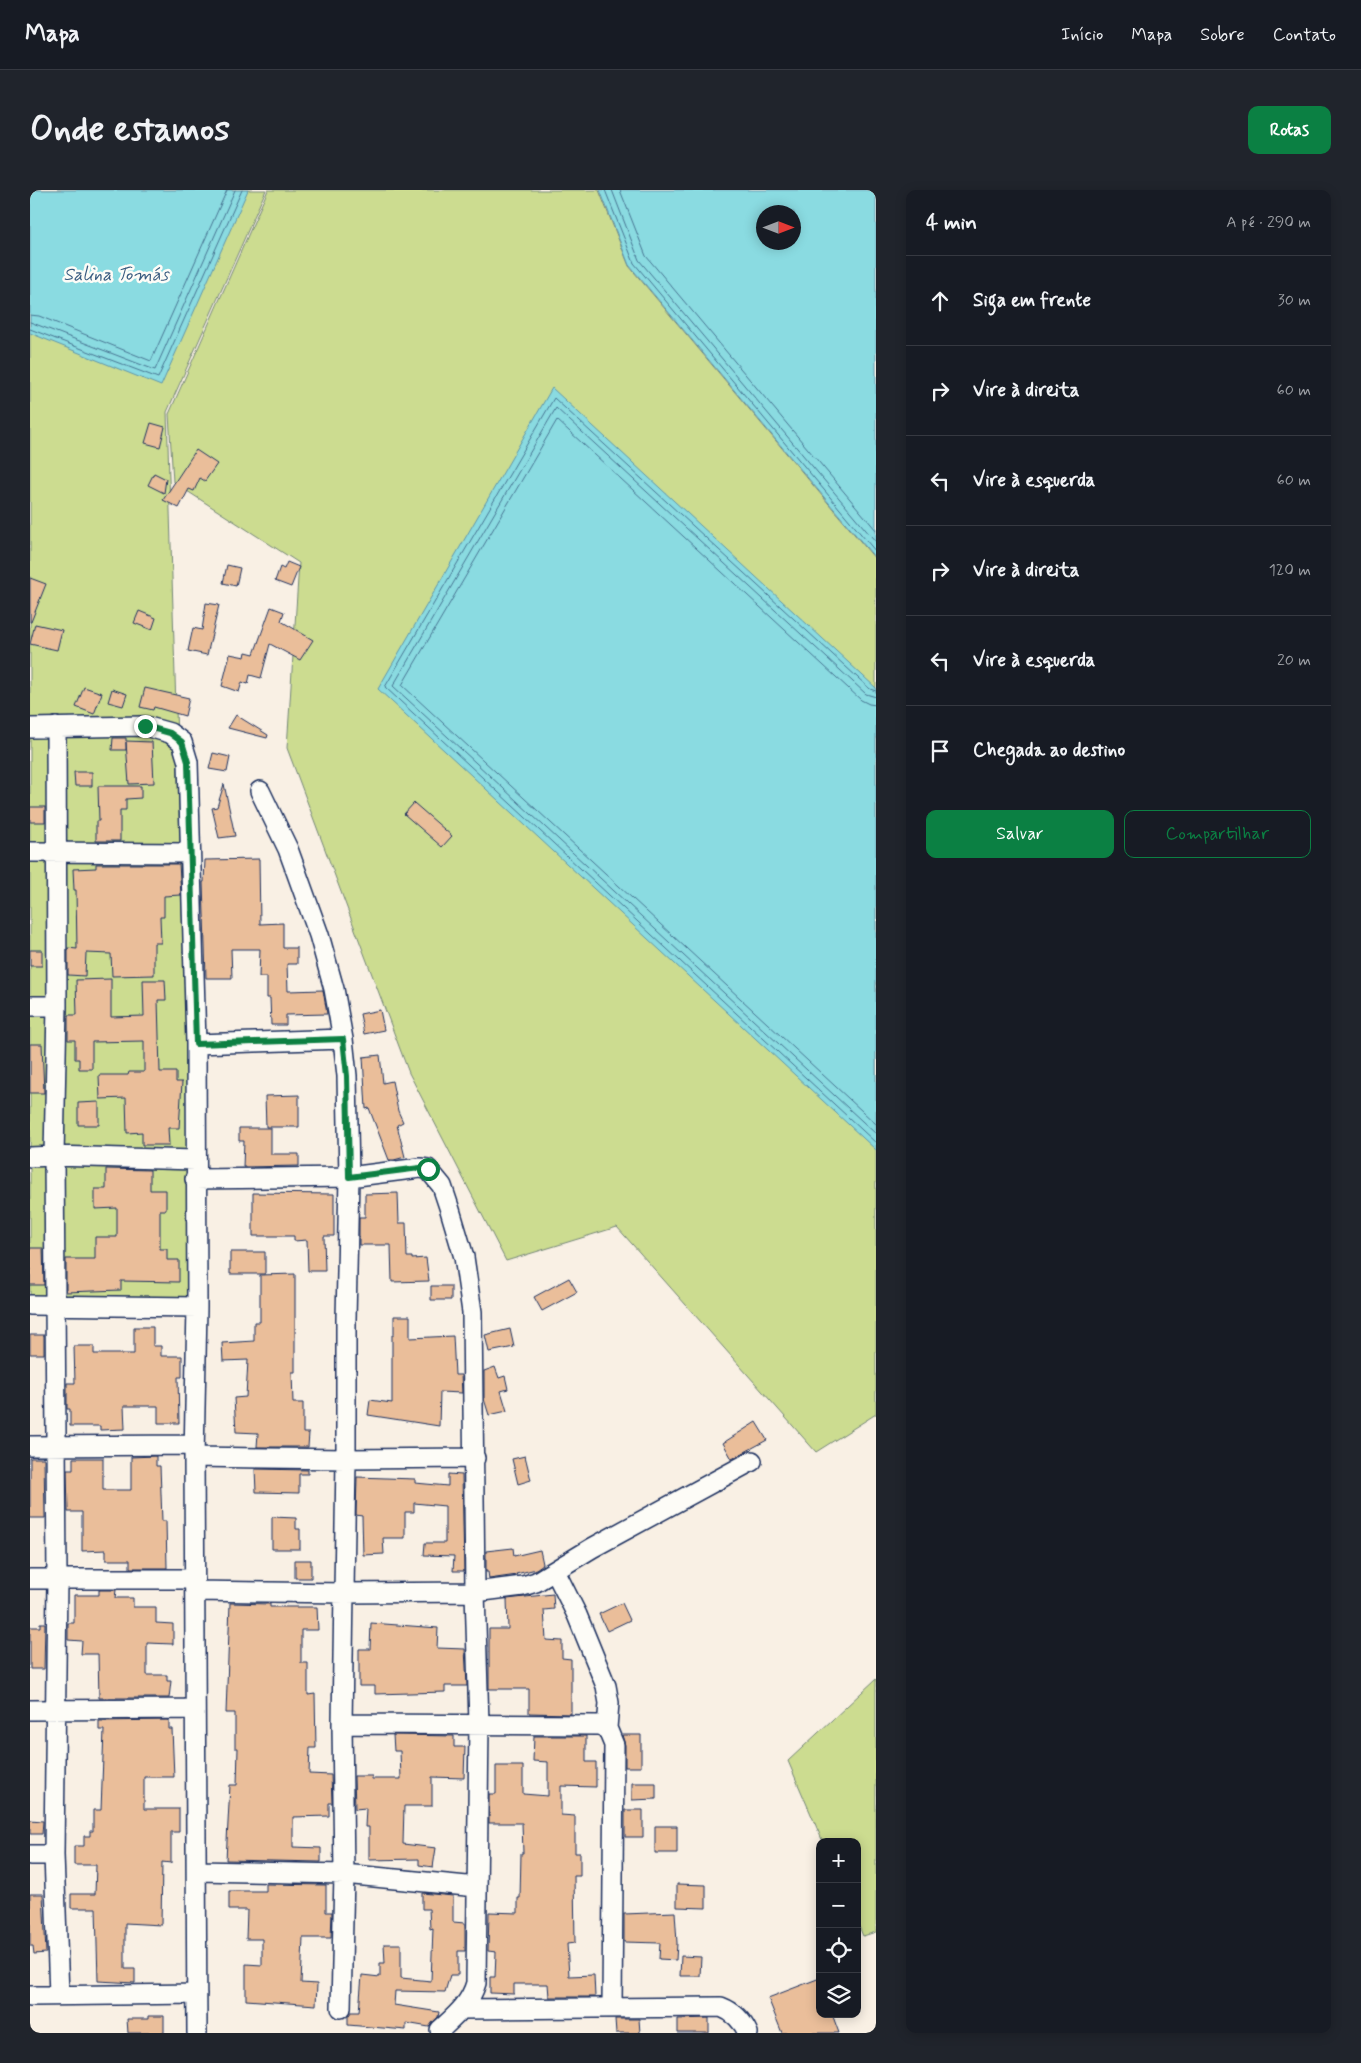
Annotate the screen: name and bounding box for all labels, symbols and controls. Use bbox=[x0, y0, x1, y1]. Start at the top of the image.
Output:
text: Mapa bbox=[25, 19, 80, 50]
text: Início bbox=[1061, 23, 1103, 47]
text: Mapa bbox=[1131, 23, 1172, 47]
text: Sobre bbox=[1200, 23, 1245, 47]
text: Contato bbox=[1273, 23, 1336, 47]
button: Rotas bbox=[1248, 106, 1331, 154]
text: Onde estamos bbox=[30, 107, 230, 153]
north arrow bbox=[756, 205, 801, 250]
text: 4 min bbox=[926, 209, 977, 237]
text: A pé · 290 m bbox=[1226, 212, 1311, 233]
water label: Salina Tomás bbox=[64, 263, 170, 287]
icon: ahead bbox=[926, 287, 954, 315]
text: Siga em frente bbox=[973, 288, 1091, 313]
text: 30 m bbox=[1278, 290, 1311, 311]
icon: right bbox=[926, 377, 954, 405]
text: Vire à direita bbox=[973, 378, 1079, 403]
text: 60 m bbox=[1277, 380, 1311, 401]
icon: left bbox=[926, 467, 954, 495]
text: Vire à esquerda bbox=[973, 468, 1095, 493]
text: 60 m bbox=[1277, 470, 1311, 491]
icon: right bbox=[926, 557, 954, 585]
text: Vire à direita bbox=[973, 558, 1079, 583]
text: 120 m bbox=[1269, 560, 1311, 581]
icon: left bbox=[926, 647, 954, 675]
text: Vire à esquerda bbox=[973, 648, 1095, 673]
text: 20 m bbox=[1277, 650, 1311, 671]
route end bbox=[134, 715, 157, 738]
icon: arrive bbox=[926, 737, 954, 765]
text: Chegada ao destino bbox=[973, 738, 1125, 763]
button: Salvar bbox=[926, 810, 1114, 858]
button: Compartilhar bbox=[1124, 810, 1311, 858]
route start bbox=[417, 1158, 440, 1181]
map controls bbox=[816, 1838, 861, 2018]
button: + bbox=[816, 1838, 861, 1883]
button: − bbox=[816, 1883, 861, 1928]
button: locate bbox=[816, 1928, 861, 1973]
button: layers bbox=[816, 1973, 861, 2018]

